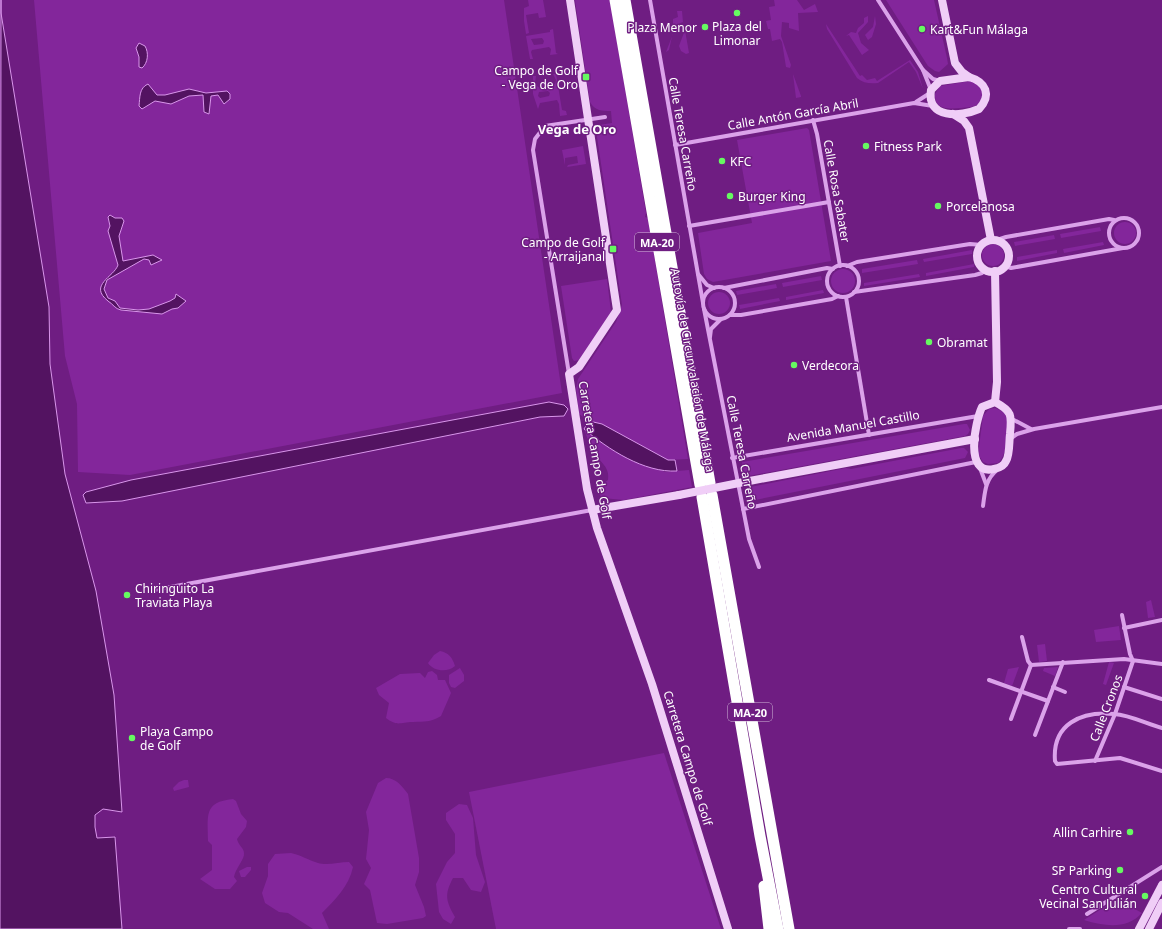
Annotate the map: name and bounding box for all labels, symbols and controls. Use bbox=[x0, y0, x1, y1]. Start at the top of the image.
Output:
marker: Plaza del Limonar bbox=[732, 8, 742, 18]
place label: Plaza del Limonar bbox=[712, 18, 762, 49]
place label: Plaza Menor bbox=[627, 19, 697, 36]
place label: Kart&Fun Málaga bbox=[930, 21, 1028, 38]
marker: Plaza Menor bbox=[700, 22, 710, 32]
marker: Kart&Fun Málaga bbox=[917, 24, 927, 34]
place label: Campo de Golf - Vega de Oro bbox=[494, 62, 579, 93]
marker: Campo de Golf - Vega de Oro bbox=[581, 72, 591, 82]
street label: Calle Teresa Carreño bbox=[665, 76, 701, 192]
street label: Calle Antón García Abril bbox=[726, 94, 860, 134]
district label: Vega de Oro bbox=[538, 120, 616, 138]
street label: Calle Rosa Sabater bbox=[820, 138, 854, 244]
place label: Fitness Park bbox=[874, 138, 942, 155]
marker: Fitness Park bbox=[861, 141, 871, 151]
place label: KFC bbox=[730, 153, 752, 170]
marker: KFC bbox=[717, 156, 727, 166]
place label: Burger King bbox=[738, 188, 806, 205]
marker: Burger King bbox=[725, 191, 735, 201]
place label: Porcelanosa bbox=[946, 198, 1015, 215]
marker: Porcelanosa bbox=[933, 201, 943, 211]
road number: MA-20 bbox=[635, 233, 679, 251]
place label: Campo de Golf - Arraijanal bbox=[521, 234, 606, 265]
marker: Campo de Golf - Arraijanal bbox=[608, 244, 618, 254]
street label: Autovía de Circunvalación de Málaga bbox=[667, 267, 719, 473]
place label: Obramat bbox=[937, 334, 988, 351]
marker: Obramat bbox=[924, 337, 934, 347]
place label: Verdecora bbox=[802, 357, 859, 374]
marker: Verdecora bbox=[789, 360, 799, 370]
street label: Carretera Campo de Golf bbox=[574, 379, 616, 521]
street label: Calle Teresa Carreño bbox=[723, 394, 761, 510]
street label: Avenida Manuel Castillo bbox=[785, 406, 921, 446]
place label: Chiringuito La Traviata Playa bbox=[135, 580, 214, 611]
marker: Chiringuito La Traviata Playa bbox=[122, 590, 132, 600]
street label: Calle Cronos bbox=[1085, 672, 1127, 744]
street label: Carretera Campo de Golf bbox=[659, 688, 717, 828]
road number: MA-20 bbox=[728, 703, 772, 721]
place label: Playa Campo de Golf bbox=[140, 723, 213, 754]
marker: Playa Campo de Golf bbox=[127, 733, 137, 743]
place label: Allin Carhire bbox=[1053, 824, 1122, 841]
marker: Allin Carhire bbox=[1125, 827, 1135, 837]
place label: SP Parking bbox=[1052, 862, 1112, 879]
marker: SP Parking bbox=[1115, 865, 1125, 875]
place label: Centro Cultural Vecinal San Julián bbox=[1039, 881, 1137, 912]
marker: Centro Cultural Vecinal San Julián bbox=[1140, 891, 1150, 901]

